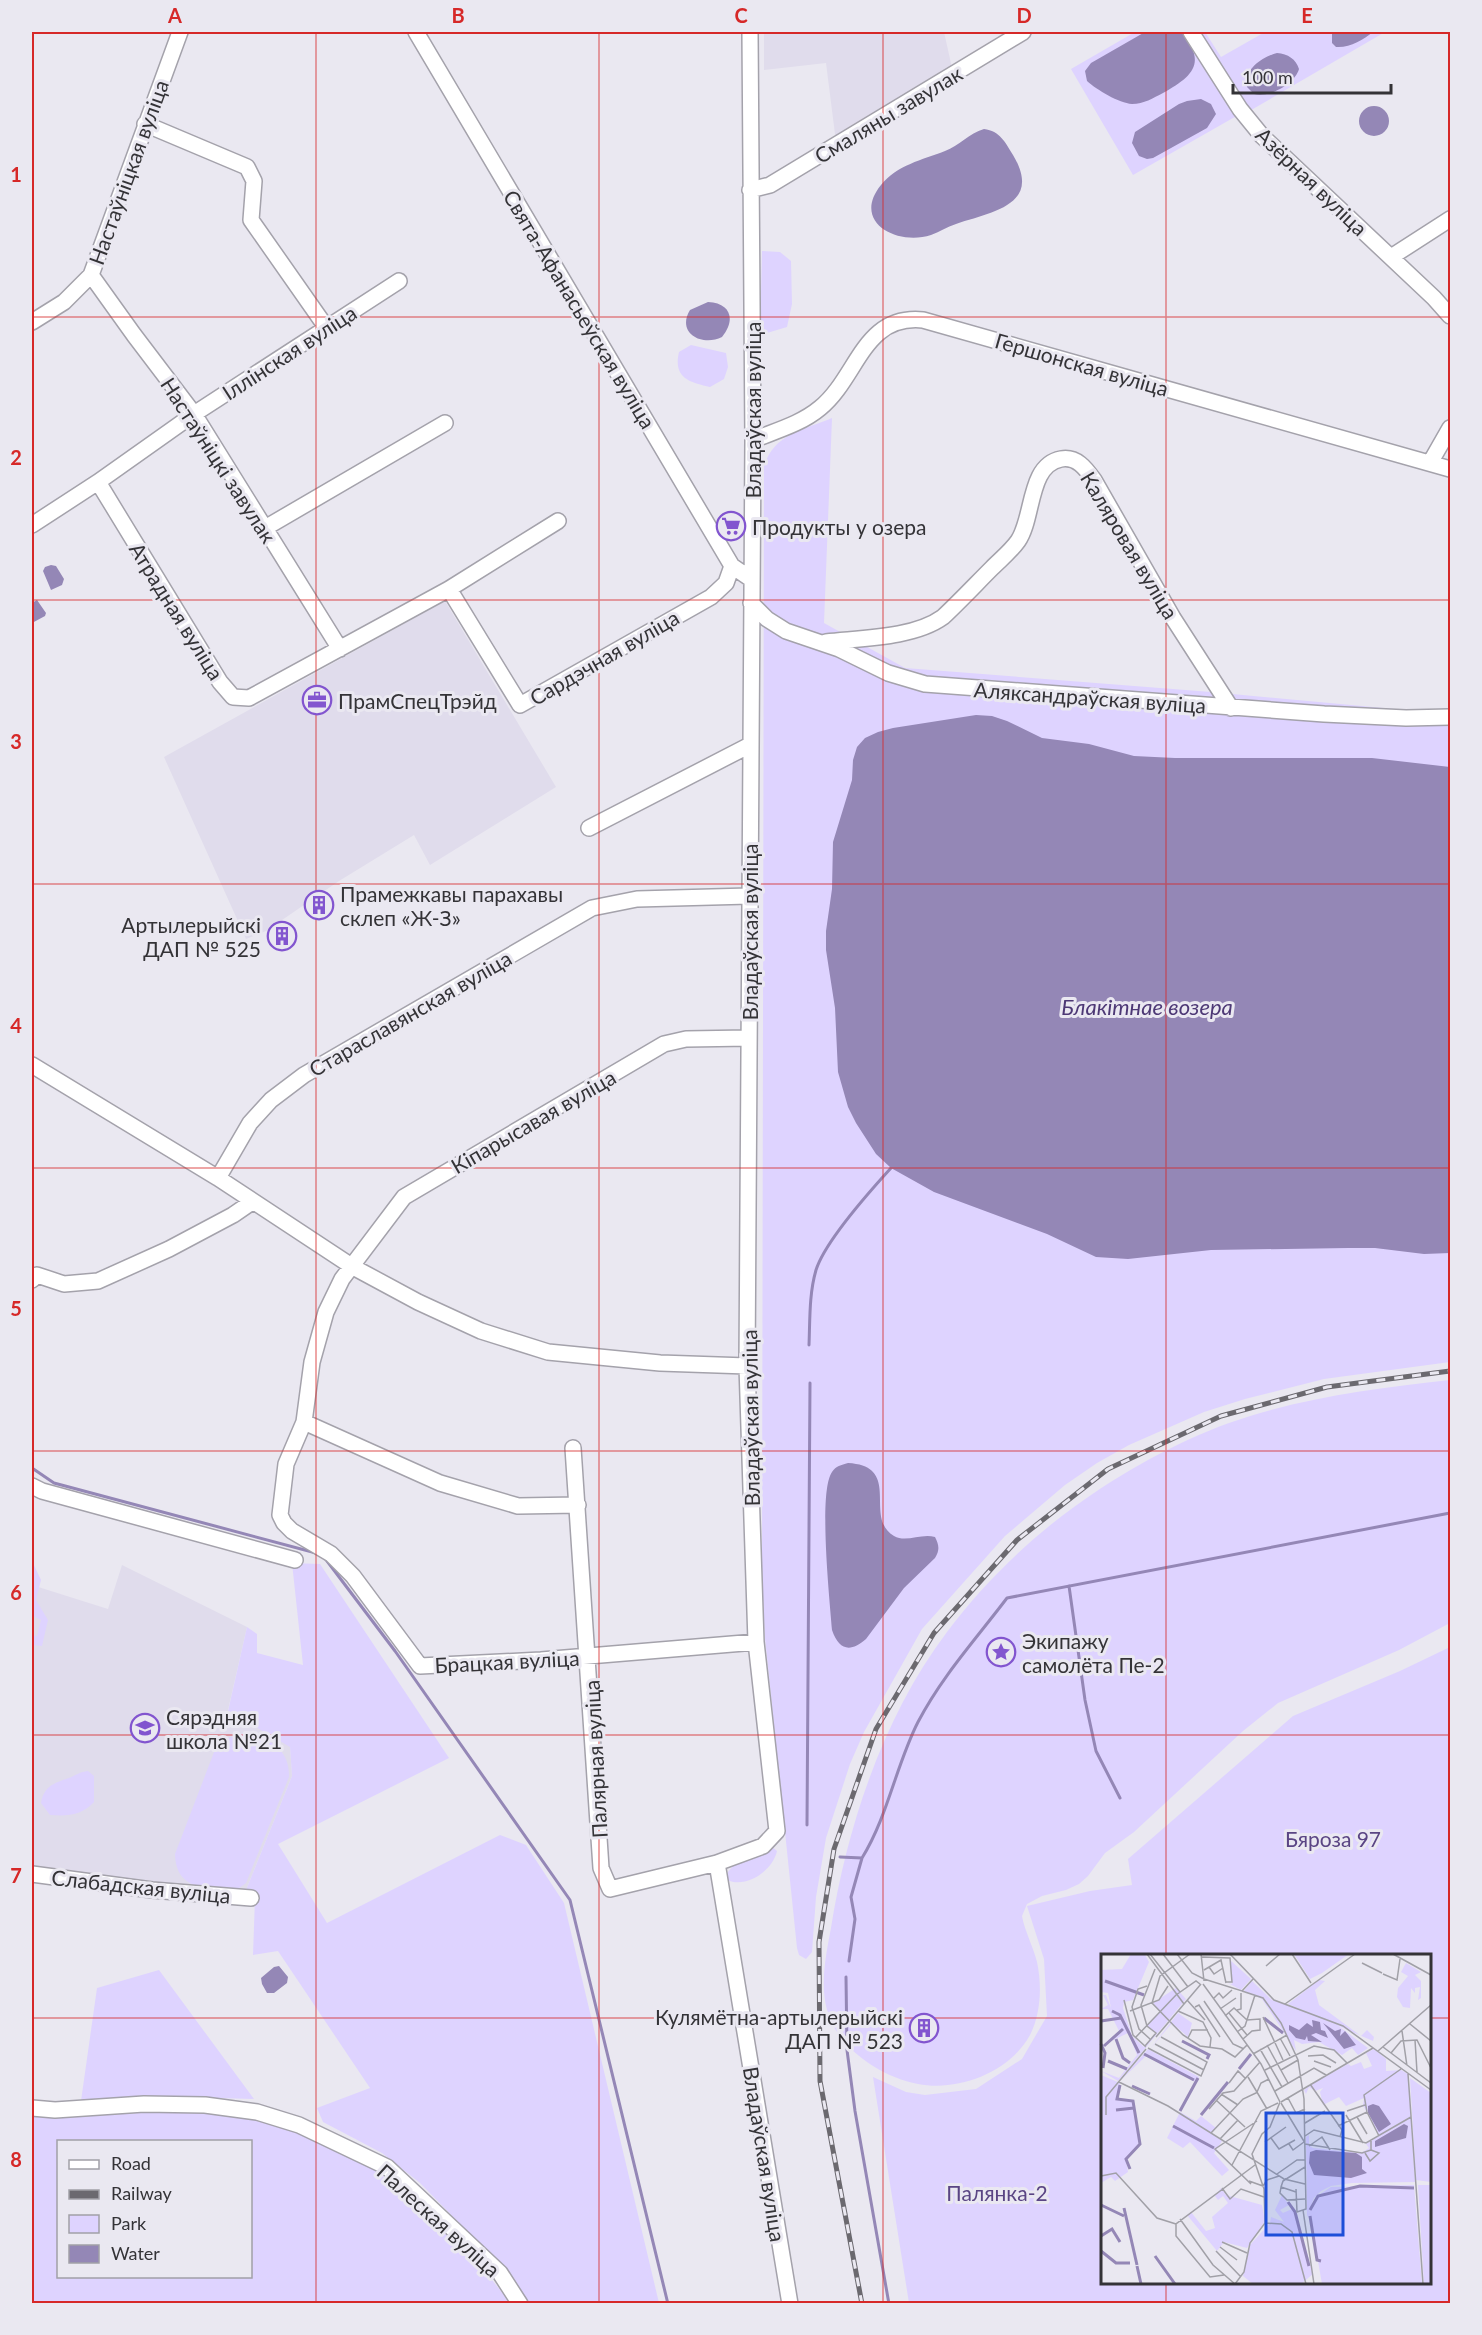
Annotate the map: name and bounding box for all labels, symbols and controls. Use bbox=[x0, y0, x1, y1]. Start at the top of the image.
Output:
text: A bbox=[167, 3, 182, 27]
text: B bbox=[451, 3, 465, 27]
text: C bbox=[734, 3, 748, 27]
text: D bbox=[1016, 3, 1032, 27]
text: E bbox=[1301, 3, 1313, 27]
scale bar bbox=[1233, 57, 1390, 95]
street label: Смаляны завулак bbox=[810, 60, 966, 168]
text: 100 m bbox=[1242, 66, 1293, 88]
street label: Настаўніцкая вуліца bbox=[83, 76, 173, 268]
street label: Азёрная вуліца bbox=[1251, 122, 1373, 240]
text: 1 bbox=[10, 162, 22, 186]
street label: Свята-Афанасьеўская вуліца bbox=[499, 185, 661, 433]
street label: Іллінская вуліца bbox=[217, 299, 361, 405]
street label: Владаўская вуліца bbox=[740, 321, 765, 499]
street label: Гершонская вуліца bbox=[992, 327, 1172, 401]
street label: Настаўніцкі завулак bbox=[156, 373, 282, 547]
text: 2 bbox=[10, 445, 22, 469]
street label: Каляровая вуліца bbox=[1076, 467, 1184, 623]
supermarket icon: Продукты у озера bbox=[715, 510, 747, 542]
place label: Продукты у озера bbox=[752, 514, 927, 539]
street label: Атрадная вуліца bbox=[125, 538, 229, 684]
street label: Сардэчная вуліца bbox=[525, 604, 683, 710]
street label: Аляксандраўская вуліца bbox=[973, 676, 1207, 718]
office icon: ПрамСпецТрэйд bbox=[301, 684, 333, 716]
place label: ПрамСпецТрэйд bbox=[338, 688, 497, 713]
text: 3 bbox=[10, 729, 22, 753]
street label: Владаўская вуліца bbox=[737, 843, 762, 1021]
place label: Прамежкавы парахавы склеп «Ж-З» bbox=[340, 881, 563, 930]
building icon: Прамежкавы парахавы склеп «Ж-З» bbox=[303, 889, 335, 921]
place label: Артылерыйскі ДАП № 525 bbox=[121, 912, 261, 961]
building icon: Артылерыйскі ДАП № 525 bbox=[266, 920, 298, 952]
street label: Стараславянская вуліца bbox=[304, 945, 516, 1081]
water label: Блакітнае возера bbox=[1061, 993, 1233, 1020]
text: 4 bbox=[10, 1013, 22, 1037]
street label: Кіпарысавая вуліца bbox=[446, 1064, 620, 1178]
text: 5 bbox=[10, 1296, 22, 1320]
street label: Владаўская вуліца bbox=[736, 1329, 764, 1507]
text: 6 bbox=[10, 1580, 22, 1604]
place label: Экипажу самолёта Пе-2 bbox=[1022, 1628, 1165, 1677]
place icon: Экипажу самолёта Пе-2 bbox=[985, 1636, 1017, 1668]
street label: Брацкая вуліца bbox=[434, 1645, 580, 1677]
street label: Палярная вуліца bbox=[578, 1679, 612, 1839]
place label: Сярэдняя школа №21 bbox=[166, 1704, 282, 1753]
school or university icon: Сярэдняя школа №21 bbox=[129, 1712, 161, 1744]
park label: Бяроза 97 bbox=[1285, 1826, 1381, 1851]
text: 7 bbox=[10, 1863, 22, 1887]
street label: Слабадская вуліца bbox=[50, 1864, 232, 1908]
inset map bbox=[1101, 1954, 1431, 2284]
place label: Кулямётна-артылерыйскі ДАП № 523 bbox=[655, 2004, 903, 2053]
building icon: Кулямётна-артылерыйскі ДАП № 523 bbox=[908, 2012, 940, 2044]
street label: Владаўская вуліца bbox=[739, 2065, 791, 2243]
legend bbox=[57, 2140, 252, 2278]
text: 8 bbox=[10, 2147, 22, 2171]
text: Road bbox=[111, 2152, 151, 2174]
street label: Палеская вуліца bbox=[372, 2158, 506, 2282]
park label: Палянка-2 bbox=[946, 2180, 1048, 2205]
text: Railway bbox=[111, 2182, 172, 2204]
text: Park bbox=[111, 2212, 147, 2234]
text: Water bbox=[111, 2242, 160, 2264]

